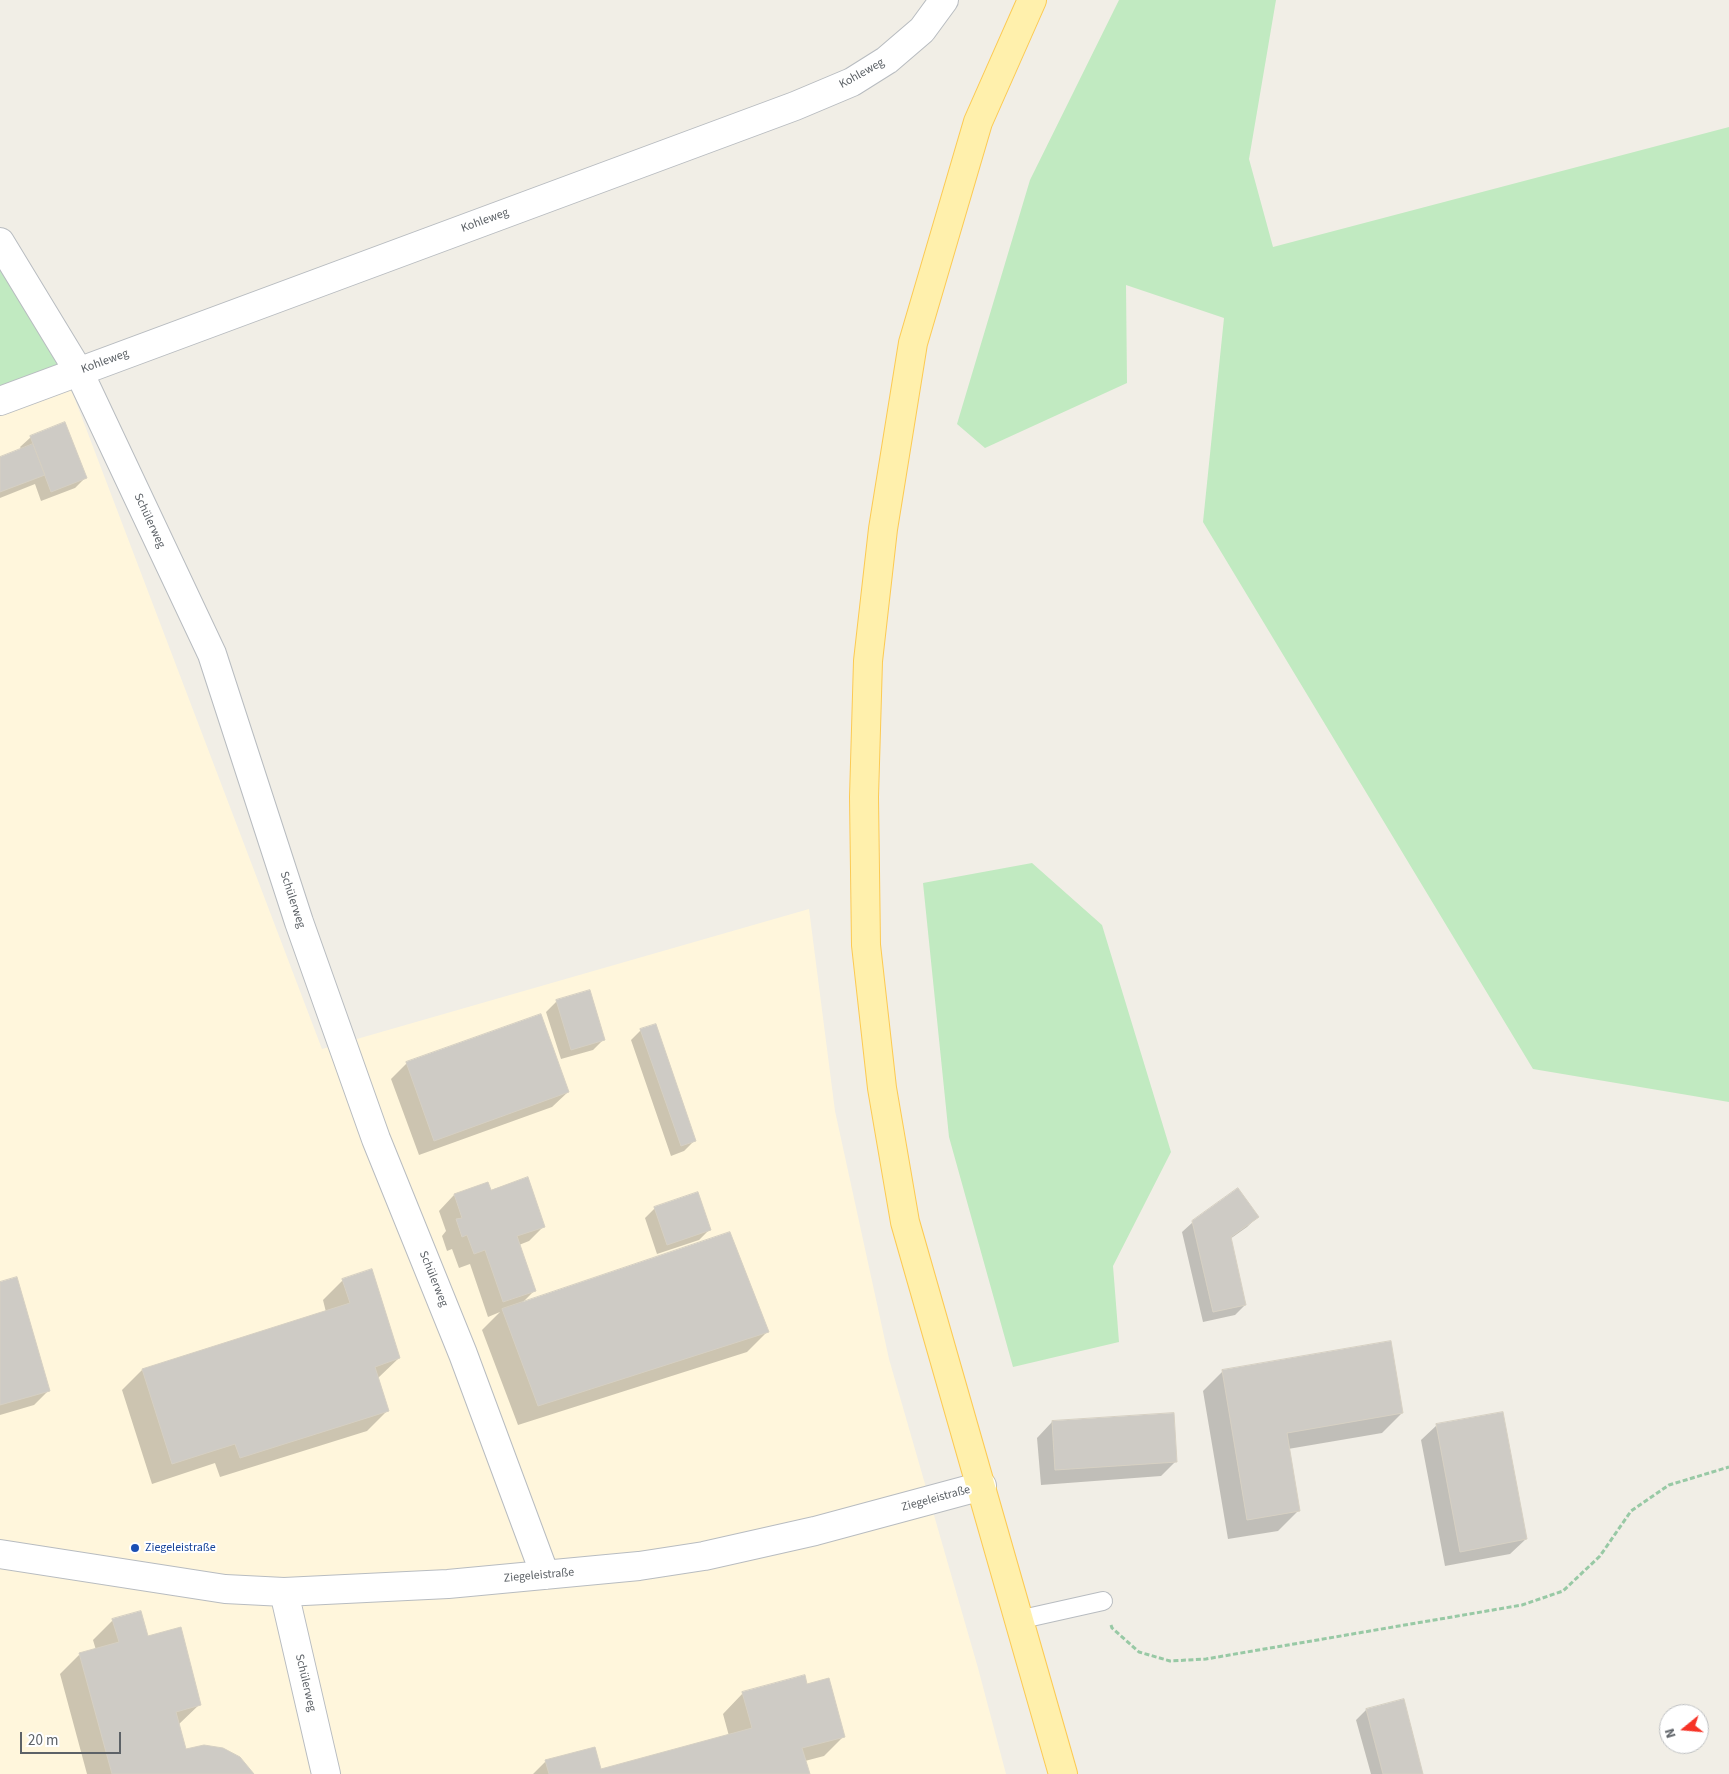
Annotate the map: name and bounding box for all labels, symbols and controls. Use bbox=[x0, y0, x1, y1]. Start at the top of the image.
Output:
street label: Kohleweg bbox=[837, 56, 887, 92]
street label: Kohleweg bbox=[459, 206, 511, 236]
street label: Kohleweg bbox=[79, 347, 131, 377]
street label: Schülerweg bbox=[130, 491, 168, 551]
street label: Schülerweg bbox=[276, 870, 308, 930]
street label: Schülerweg bbox=[415, 1249, 451, 1309]
street label: Ziegeleistraße bbox=[900, 1483, 972, 1515]
place label: Ziegeleistraße bbox=[145, 1541, 216, 1555]
marker: Ziegeleistraße bbox=[129, 1542, 141, 1554]
street label: Ziegeleistraße bbox=[503, 1566, 575, 1586]
street label: Schülerweg bbox=[291, 1653, 319, 1713]
north arrow bbox=[1659, 1704, 1709, 1754]
scale bar bbox=[22, 1722, 124, 1754]
text: N bbox=[1660, 1726, 1682, 1740]
text: 20 m bbox=[28, 1730, 58, 1751]

